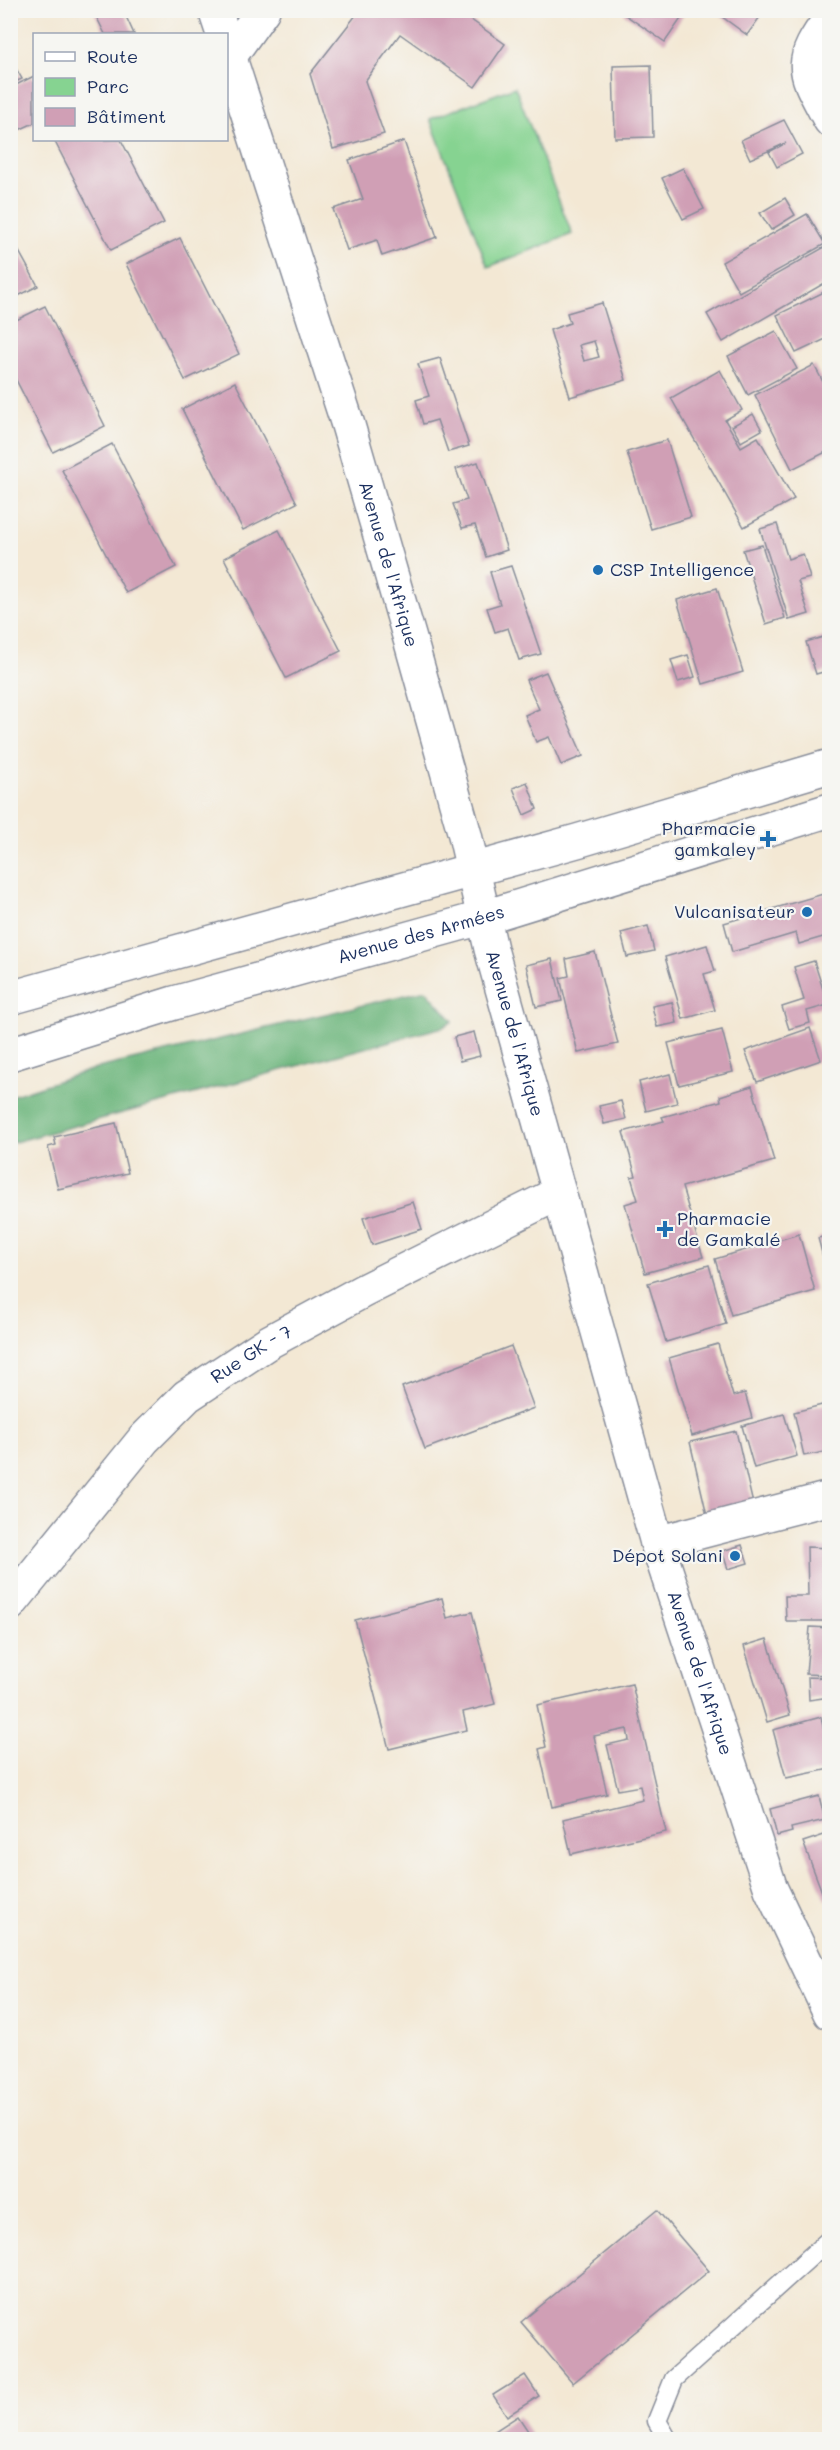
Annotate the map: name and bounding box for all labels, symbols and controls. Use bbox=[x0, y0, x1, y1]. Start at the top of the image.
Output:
legend bbox=[33, 33, 228, 141]
text: Route bbox=[87, 44, 138, 68]
text: Parc bbox=[87, 74, 129, 98]
text: Bâtiment bbox=[87, 104, 166, 128]
street label: Avenue de l'Afrique bbox=[354, 478, 425, 650]
place label: CSP Intelligence bbox=[610, 557, 755, 581]
marker: CSP Intelligence bbox=[591, 563, 605, 577]
place label: Pharmacie gamkaley bbox=[662, 816, 756, 861]
marker: Pharmacie gamkaley bbox=[761, 832, 775, 846]
street label: Avenue des Armées bbox=[335, 899, 507, 968]
place label: Vulcanisateur bbox=[674, 899, 795, 923]
marker: Vulcanisateur bbox=[800, 905, 814, 919]
street label: Avenue de l'Afrique bbox=[481, 947, 550, 1119]
place label: Pharmacie de Gamkalé bbox=[677, 1206, 781, 1251]
marker: Pharmacie de Gamkalé bbox=[658, 1222, 672, 1236]
street label: Rue GK - 7 bbox=[206, 1319, 296, 1388]
place label: Dépot Solani bbox=[612, 1543, 723, 1567]
marker: Dépot Solani bbox=[728, 1549, 742, 1563]
street label: Avenue de l'Afrique bbox=[663, 1587, 739, 1758]

